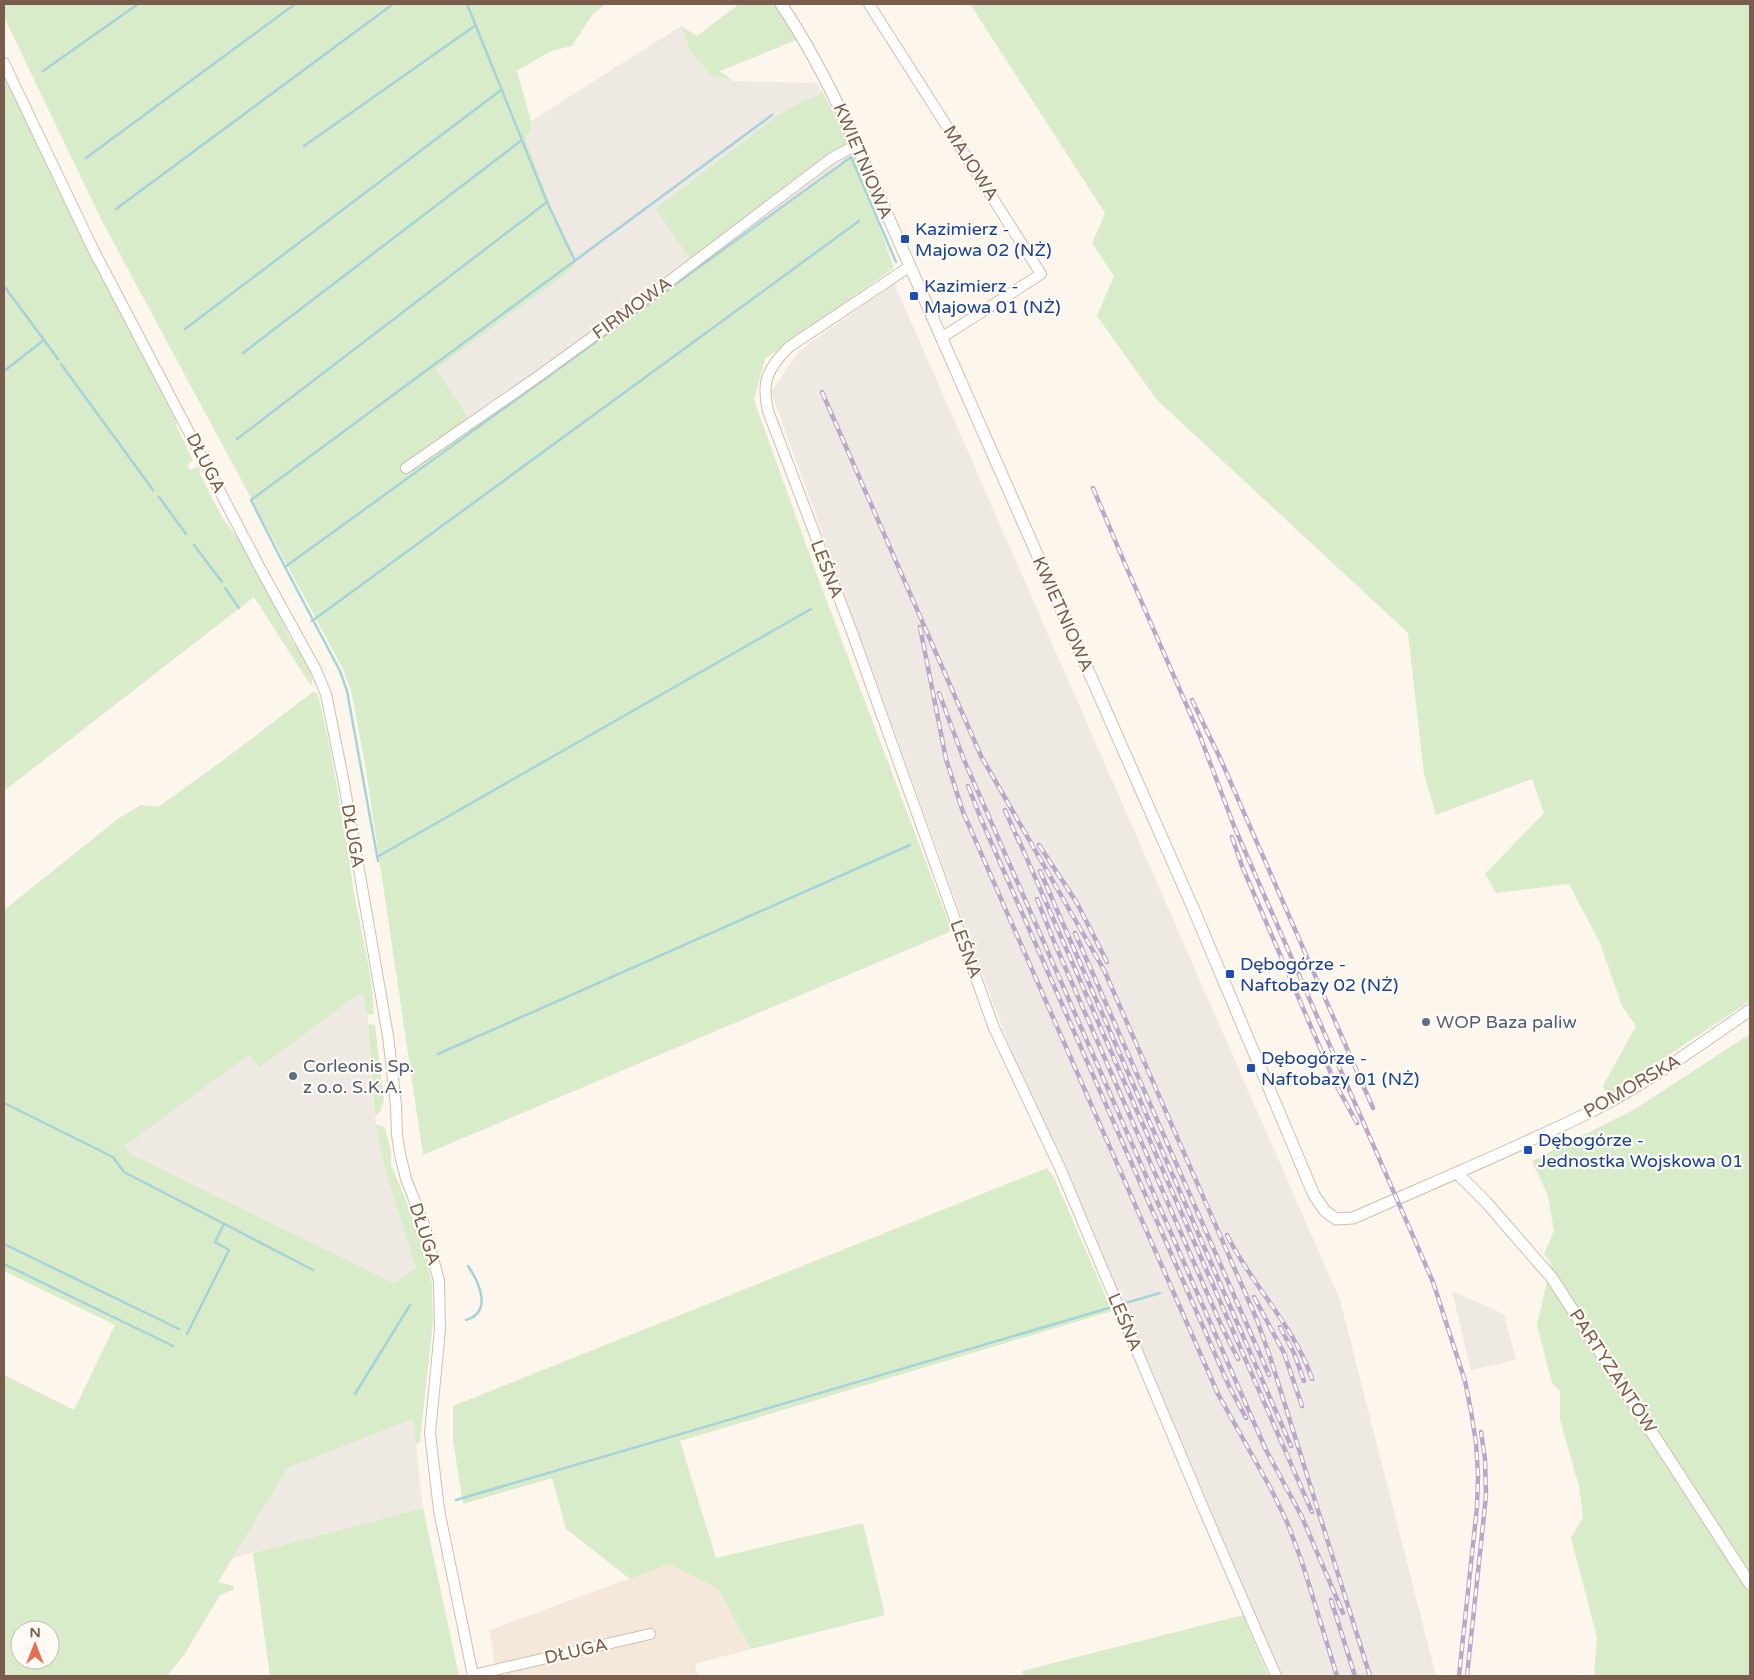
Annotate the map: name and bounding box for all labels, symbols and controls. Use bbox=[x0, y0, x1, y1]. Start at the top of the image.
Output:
street label: KWIETNIOWA bbox=[829, 100, 897, 222]
street label: MAJOWA bbox=[939, 121, 1003, 205]
place label: Kazimierz - Majowa 02 (NŻ) bbox=[915, 218, 1052, 261]
marker: Kazimierz - Majowa 02 (NŻ) bbox=[899, 233, 911, 245]
street label: FIRMOWA bbox=[588, 272, 676, 344]
place label: Kazimierz - Majowa 01 (NŻ) bbox=[924, 275, 1061, 318]
marker: Kazimierz - Majowa 01 (NŻ) bbox=[908, 290, 920, 302]
street label: DŁUGA bbox=[182, 429, 230, 497]
street label: LEŚNA bbox=[806, 537, 848, 601]
street label: KWIETNIOWA bbox=[1028, 553, 1098, 675]
street label: DŁUGA bbox=[337, 802, 369, 870]
street label: LEŚNA bbox=[945, 917, 987, 981]
place label: Dębogórze - Naftobazy 02 (NŻ) bbox=[1240, 953, 1398, 996]
marker: Dębogórze - Naftobazy 02 (NŻ) bbox=[1224, 968, 1236, 980]
place label: WOP Baza paliw bbox=[1436, 1011, 1577, 1033]
marker: WOP Baza paliw bbox=[1420, 1016, 1432, 1028]
place label: Dębogórze - Naftobazy 01 (NŻ) bbox=[1261, 1047, 1419, 1090]
street label: POMORSKA bbox=[1580, 1050, 1684, 1122]
place label: Corleonis Sp. z o.o. S.K.A. bbox=[303, 1055, 414, 1098]
marker: Dębogórze - Naftobazy 01 (NŻ) bbox=[1245, 1062, 1257, 1074]
marker: Corleonis Sp. z o.o. S.K.A. bbox=[287, 1070, 299, 1082]
place label: Dębogórze - Jednostka Wojskowa 01 bbox=[1538, 1129, 1743, 1172]
marker: Dębogórze - Jednostka Wojskowa 01 bbox=[1522, 1144, 1534, 1156]
street label: DŁUGA bbox=[405, 1200, 445, 1268]
street label: LEŚNA bbox=[1103, 1290, 1147, 1354]
street label: PARTYZANTÓW bbox=[1565, 1305, 1661, 1437]
north arrow bbox=[10, 1620, 60, 1670]
text: N bbox=[29, 1624, 41, 1641]
street label: DŁUGA bbox=[542, 1633, 610, 1669]

